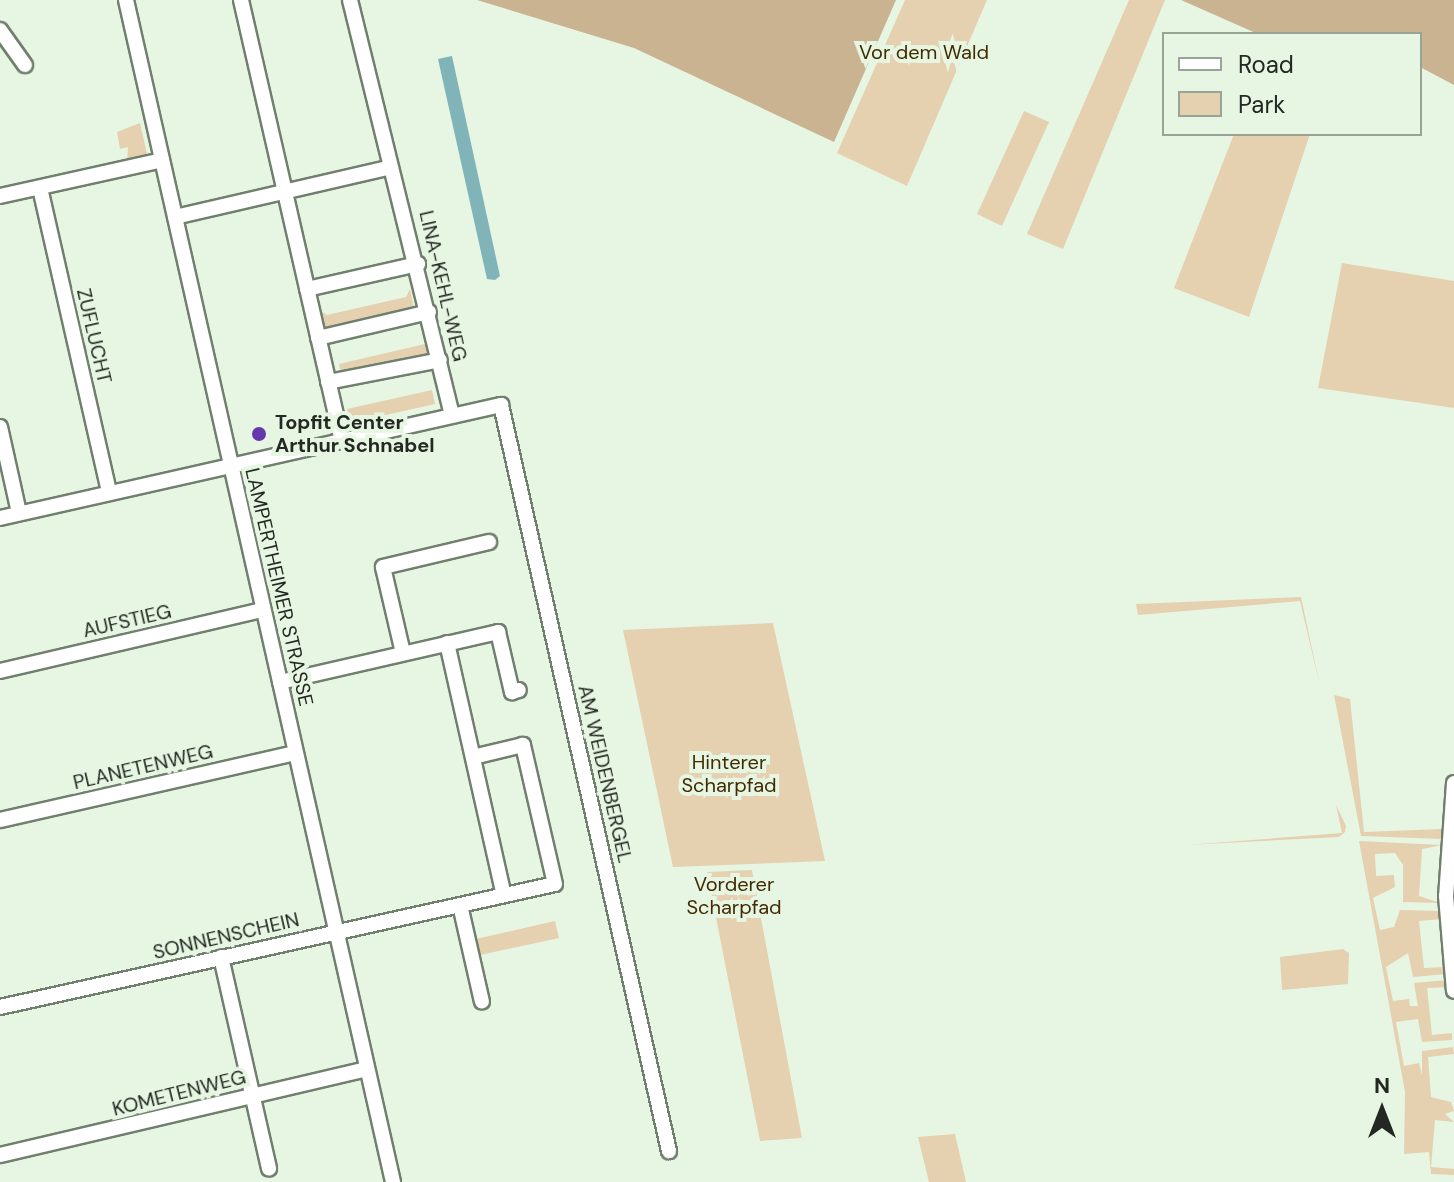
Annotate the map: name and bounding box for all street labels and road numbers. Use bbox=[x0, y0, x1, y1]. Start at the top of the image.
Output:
street label: LINA-KEHL-WEG bbox=[414, 208, 472, 364]
street label: ZUFLUCHT bbox=[71, 286, 117, 386]
street label: LAMPERTHEIMER STRASSE bbox=[240, 466, 318, 708]
street label: AUFSTIEG bbox=[80, 599, 174, 643]
street label: AM WEIDENBERGEL bbox=[573, 683, 637, 865]
street label: PLANETENWEG bbox=[71, 739, 215, 795]
street label: SONNENSCHEIN bbox=[151, 908, 301, 964]
street label: KOMETENWEG bbox=[110, 1065, 248, 1121]

